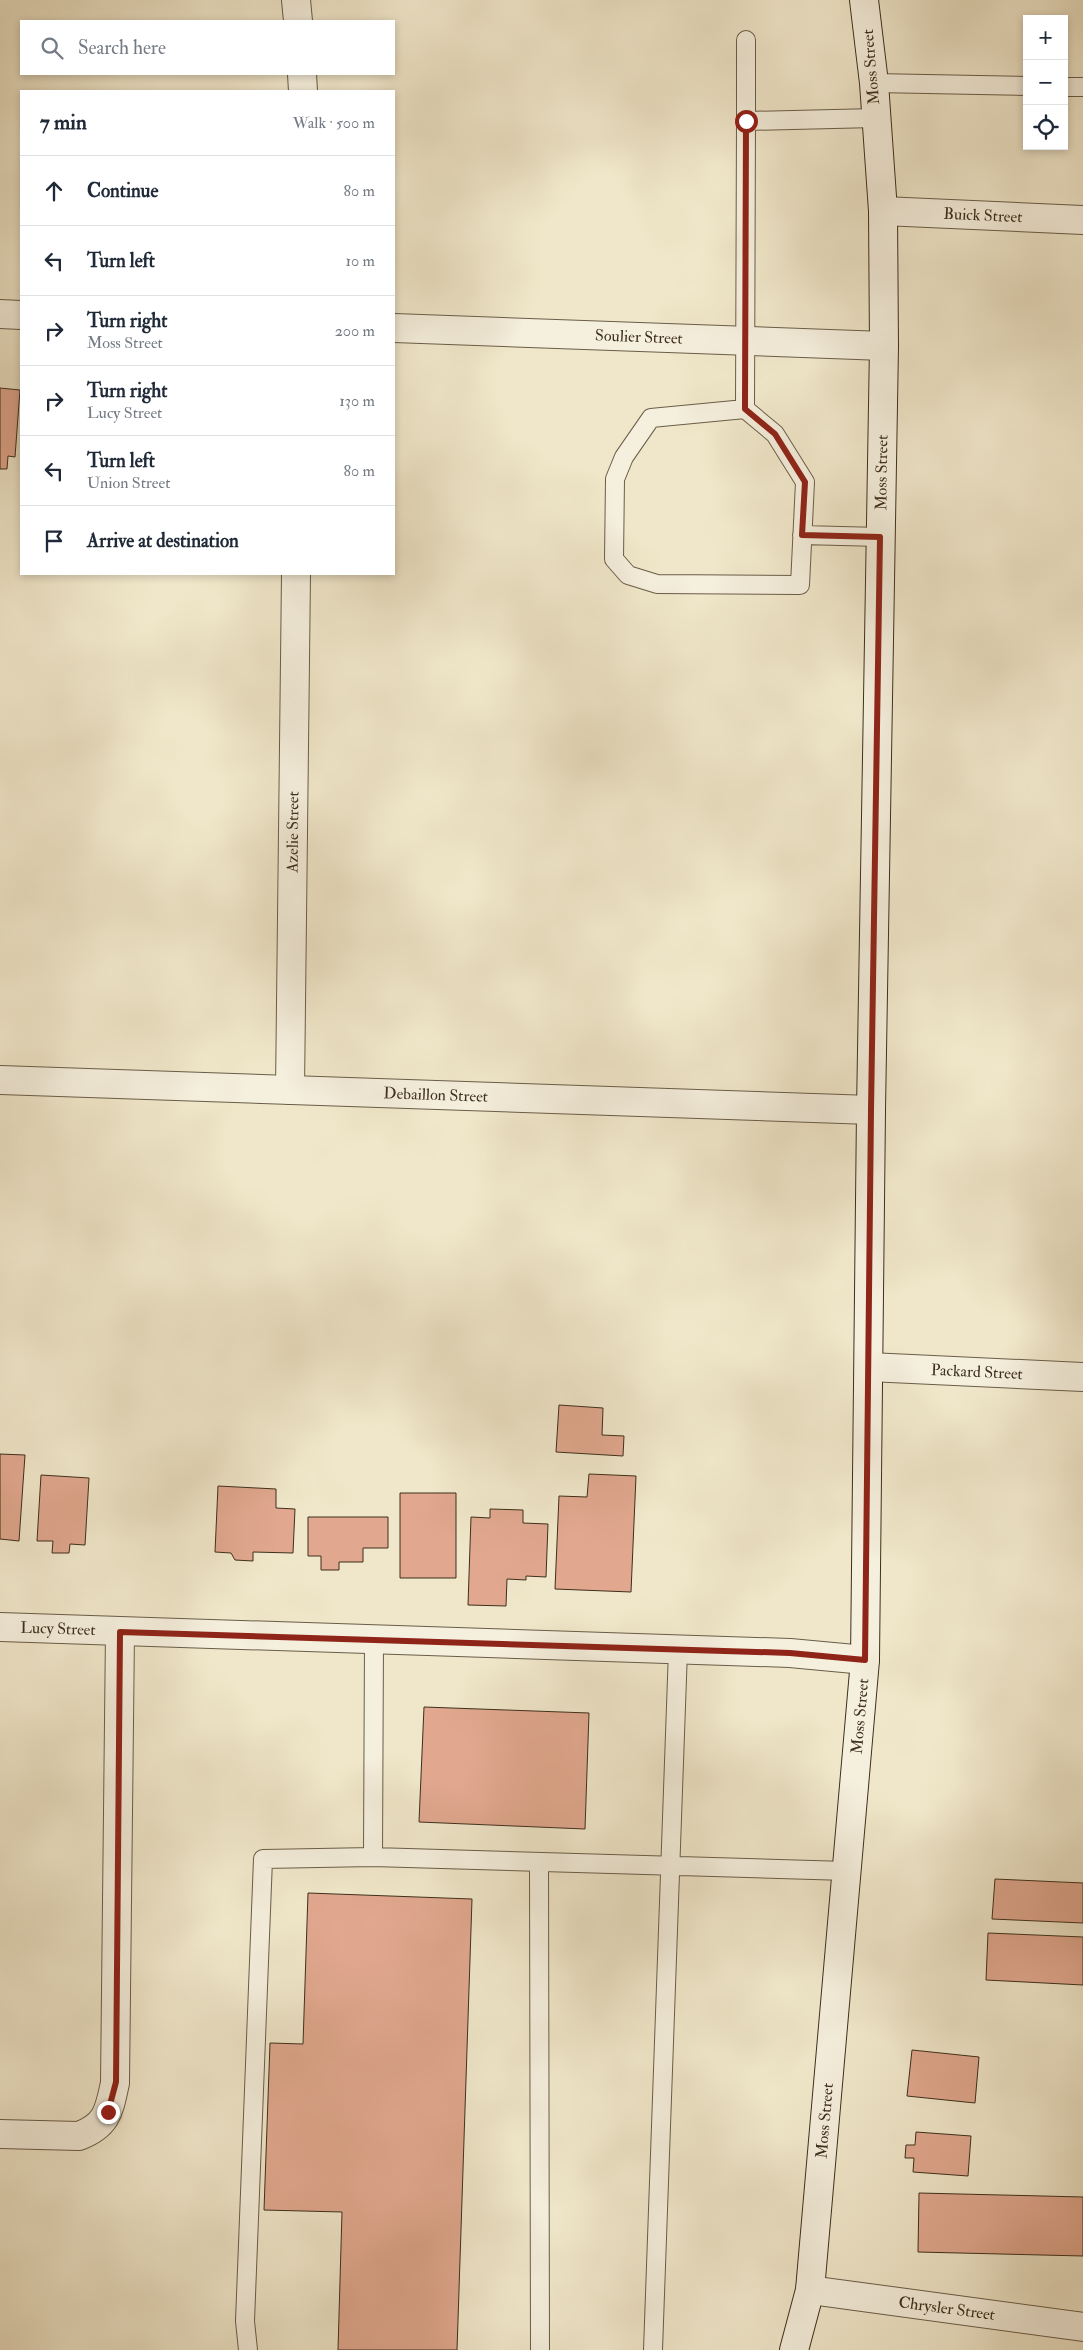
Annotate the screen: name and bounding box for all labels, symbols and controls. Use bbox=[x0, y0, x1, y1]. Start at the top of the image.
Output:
map controls bbox=[1023, 15, 1068, 150]
button: + bbox=[1023, 15, 1068, 60]
search box bbox=[20, 20, 395, 75]
street label: Moss Street bbox=[858, 28, 884, 106]
icon: search bbox=[38, 34, 66, 62]
text: Search here bbox=[78, 36, 166, 60]
button: − bbox=[1023, 60, 1068, 105]
button: locate bbox=[1023, 105, 1068, 150]
text: 7 min bbox=[40, 109, 87, 136]
route start bbox=[735, 110, 758, 133]
text: Walk · 500 m bbox=[293, 113, 375, 133]
icon: ahead bbox=[40, 177, 68, 205]
text: Continue bbox=[87, 179, 158, 203]
text: 80 m bbox=[344, 181, 375, 201]
street label: Buick Street bbox=[943, 204, 1023, 227]
icon: left bbox=[40, 247, 68, 275]
text: Turn left bbox=[87, 249, 155, 273]
text: 10 m bbox=[345, 251, 375, 271]
text: Turn right bbox=[87, 309, 167, 333]
icon: right bbox=[40, 317, 68, 345]
text: 200 m bbox=[335, 321, 375, 341]
street label: Soulier Street bbox=[595, 325, 683, 349]
text: Moss Street bbox=[87, 333, 163, 353]
text: Turn right bbox=[87, 379, 167, 403]
icon: right bbox=[40, 387, 68, 415]
text: 130 m bbox=[339, 391, 375, 411]
text: Lucy Street bbox=[87, 403, 162, 423]
street label: Moss Street bbox=[871, 435, 892, 511]
text: Turn left bbox=[87, 449, 155, 473]
icon: left bbox=[40, 457, 68, 485]
text: 80 m bbox=[344, 461, 375, 481]
text: Union Street bbox=[87, 473, 170, 493]
icon: arrive bbox=[40, 527, 68, 555]
text: Arrive at destination bbox=[87, 529, 239, 553]
street label: Azelie Street bbox=[283, 791, 303, 874]
street label: Debaillon Street bbox=[383, 1083, 488, 1107]
street label: Packard Street bbox=[931, 1360, 1023, 1384]
street label: Lucy Street bbox=[20, 1618, 96, 1640]
street label: Moss Street bbox=[847, 1678, 873, 1755]
street label: Moss Street bbox=[812, 2082, 838, 2159]
route end bbox=[97, 2101, 120, 2124]
street label: Chrysler Street bbox=[897, 2292, 996, 2325]

